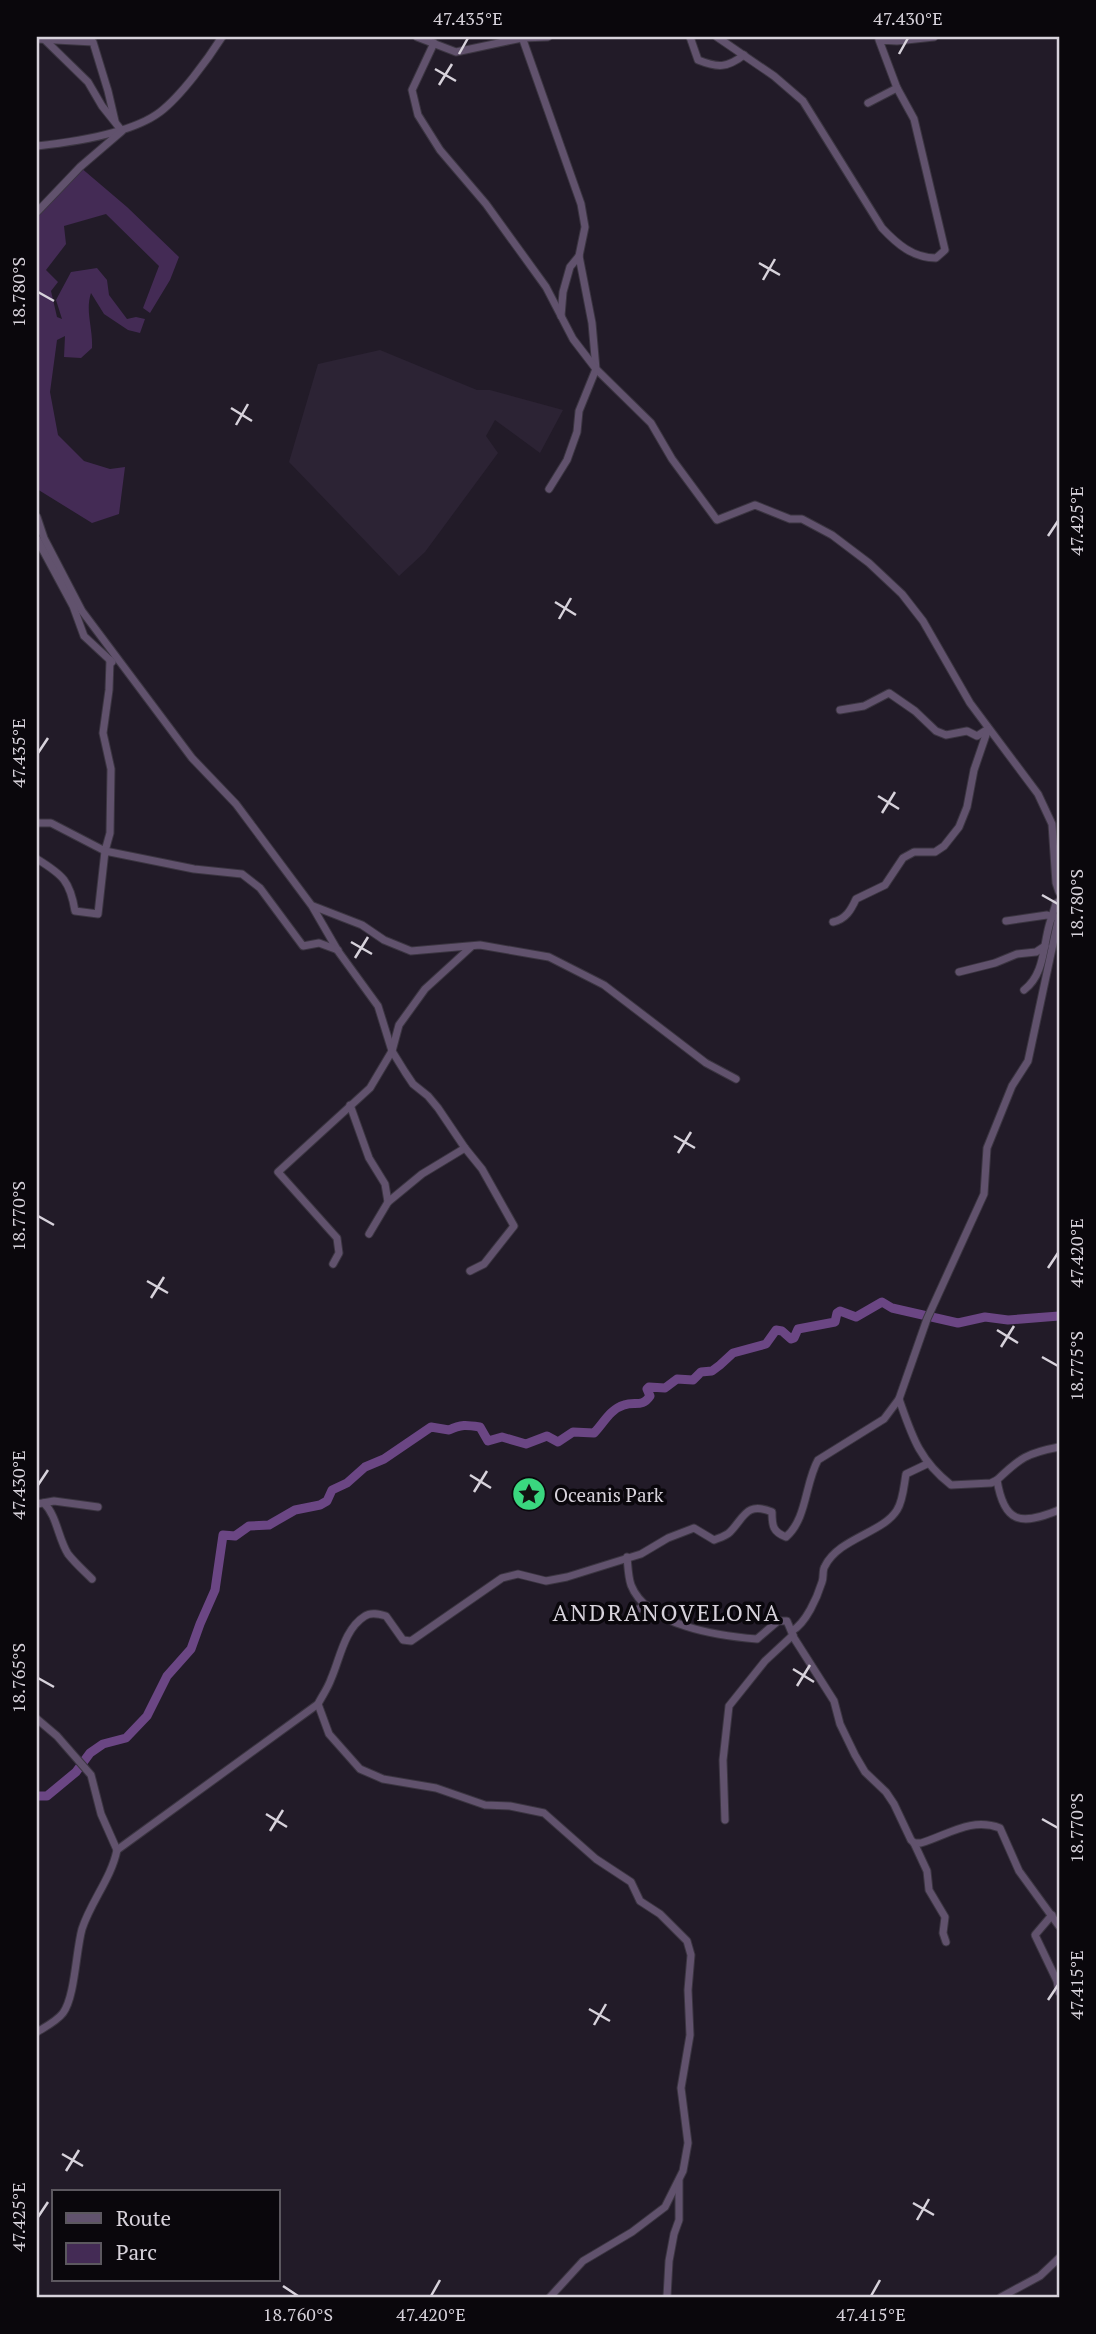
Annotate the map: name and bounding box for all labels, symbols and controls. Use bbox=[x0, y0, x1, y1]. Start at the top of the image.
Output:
text: 47.435°E bbox=[433, 6, 503, 30]
text: 47.430°E bbox=[873, 6, 943, 30]
text: 18.780°S bbox=[6, 257, 30, 327]
text: 47.425°E bbox=[1064, 486, 1088, 556]
text: 47.435°E bbox=[6, 718, 30, 788]
text: 18.780°S bbox=[1064, 869, 1088, 939]
text: 18.770°S bbox=[6, 1181, 30, 1251]
text: 47.420°E bbox=[1064, 1218, 1088, 1288]
text: 18.775°S bbox=[1064, 1331, 1088, 1401]
text: 47.430°E bbox=[6, 1450, 30, 1520]
place icon: Oceanis Park bbox=[510, 1475, 548, 1513]
place label: Oceanis Park bbox=[554, 1482, 664, 1507]
district label: ANDRANOVELONA bbox=[553, 1597, 781, 1628]
text: 18.765°S bbox=[6, 1643, 30, 1713]
text: 18.770°S bbox=[1064, 1793, 1088, 1863]
text: 47.415°E bbox=[1064, 1950, 1088, 2020]
text: 47.425°E bbox=[6, 2182, 30, 2252]
legend bbox=[52, 2190, 280, 2282]
text: Route bbox=[116, 2204, 171, 2232]
text: Parc bbox=[116, 2238, 157, 2266]
text: 18.760°S bbox=[263, 2302, 333, 2326]
text: 47.420°E bbox=[396, 2302, 466, 2326]
text: 47.415°E bbox=[836, 2302, 906, 2326]

